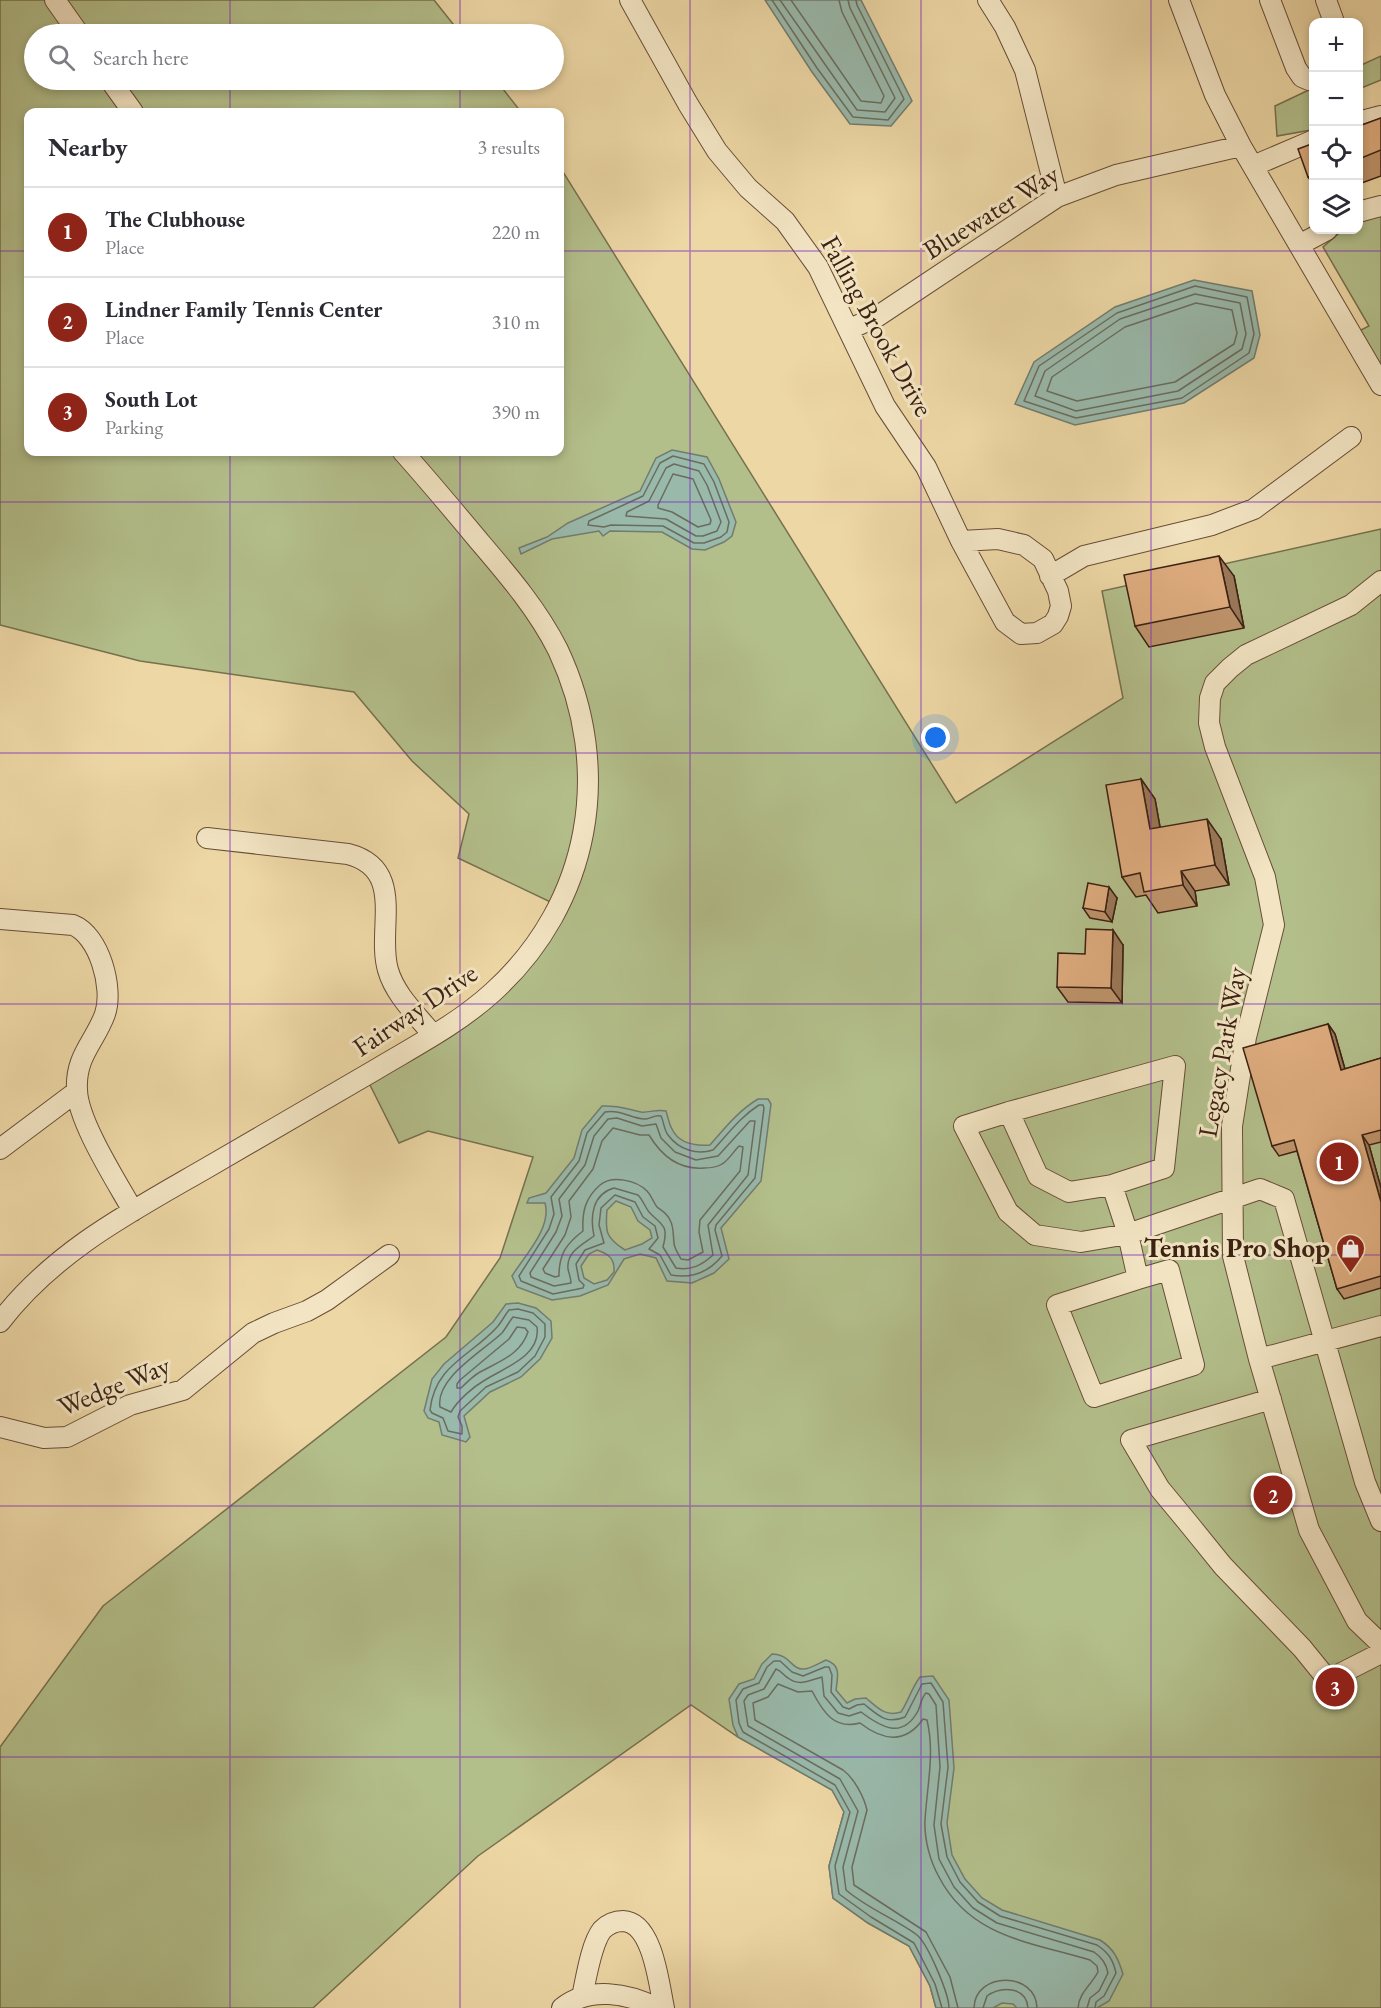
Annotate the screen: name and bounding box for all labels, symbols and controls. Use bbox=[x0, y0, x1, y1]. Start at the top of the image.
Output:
map controls bbox=[1309, 18, 1363, 234]
button: + bbox=[1309, 18, 1363, 72]
search box bbox=[24, 24, 564, 90]
icon: search bbox=[45, 41, 78, 74]
text: Search here bbox=[93, 43, 188, 72]
button: − bbox=[1309, 72, 1363, 126]
button: locate bbox=[1309, 126, 1363, 180]
text: Nearby bbox=[48, 130, 128, 164]
text: 3 results bbox=[477, 134, 540, 160]
street label: Bluewater Way bbox=[916, 156, 1065, 267]
button: layers bbox=[1309, 180, 1363, 234]
text: The Clubhouse bbox=[105, 205, 245, 234]
text: 1 bbox=[62, 219, 73, 245]
text: 220 m bbox=[492, 219, 540, 245]
street label: Falling Brook Drive bbox=[813, 229, 942, 422]
text: Place bbox=[105, 234, 144, 260]
text: Lindner Family Tennis Center bbox=[105, 295, 382, 324]
text: 2 bbox=[62, 309, 73, 335]
text: 310 m bbox=[492, 309, 540, 335]
text: Place bbox=[105, 324, 144, 350]
text: South Lot bbox=[105, 385, 197, 414]
text: 3 bbox=[62, 399, 73, 425]
text: 390 m bbox=[492, 399, 540, 425]
text: Parking bbox=[105, 414, 163, 440]
your location bbox=[921, 723, 950, 752]
street label: Fairway Drive bbox=[346, 955, 484, 1064]
street label: Legacy Park Way bbox=[1189, 964, 1254, 1140]
pin: 1 bbox=[1320, 1140, 1358, 1184]
place label: Tennis Pro Shop bbox=[1144, 1230, 1330, 1265]
shop icon: Tennis Pro Shop bbox=[1335, 1232, 1367, 1274]
street label: Wedge Way bbox=[53, 1347, 175, 1424]
pin: 2 bbox=[1254, 1472, 1292, 1518]
pin: 3 bbox=[1316, 1664, 1354, 1710]

